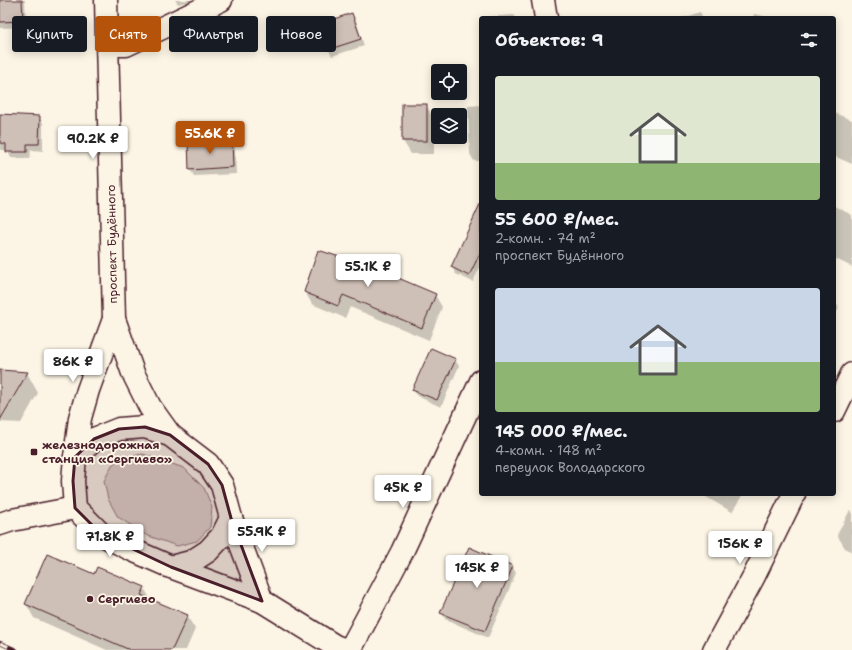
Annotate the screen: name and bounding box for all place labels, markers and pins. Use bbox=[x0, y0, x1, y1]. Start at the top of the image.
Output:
pin: 55.6K ₽ bbox=[173, 121, 247, 155]
pin: 90.2K ₽ bbox=[56, 126, 130, 160]
pin: 55.1K ₽ bbox=[331, 254, 405, 288]
pin: 86K ₽ bbox=[45, 349, 101, 383]
place label: железнодорожная станция «Сергиево» bbox=[42, 437, 172, 467]
marker: железнодорожная станция «Сергиево» bbox=[29, 447, 39, 457]
pin: 45K ₽ bbox=[375, 475, 431, 509]
pin: 55.9K ₽ bbox=[225, 519, 299, 553]
pin: 71.8K ₽ bbox=[73, 524, 147, 558]
pin: 156K ₽ bbox=[707, 531, 773, 565]
pin: 145K ₽ bbox=[444, 555, 510, 589]
place label: Сергиево bbox=[98, 591, 156, 607]
marker: Сергиево bbox=[85, 594, 95, 604]

